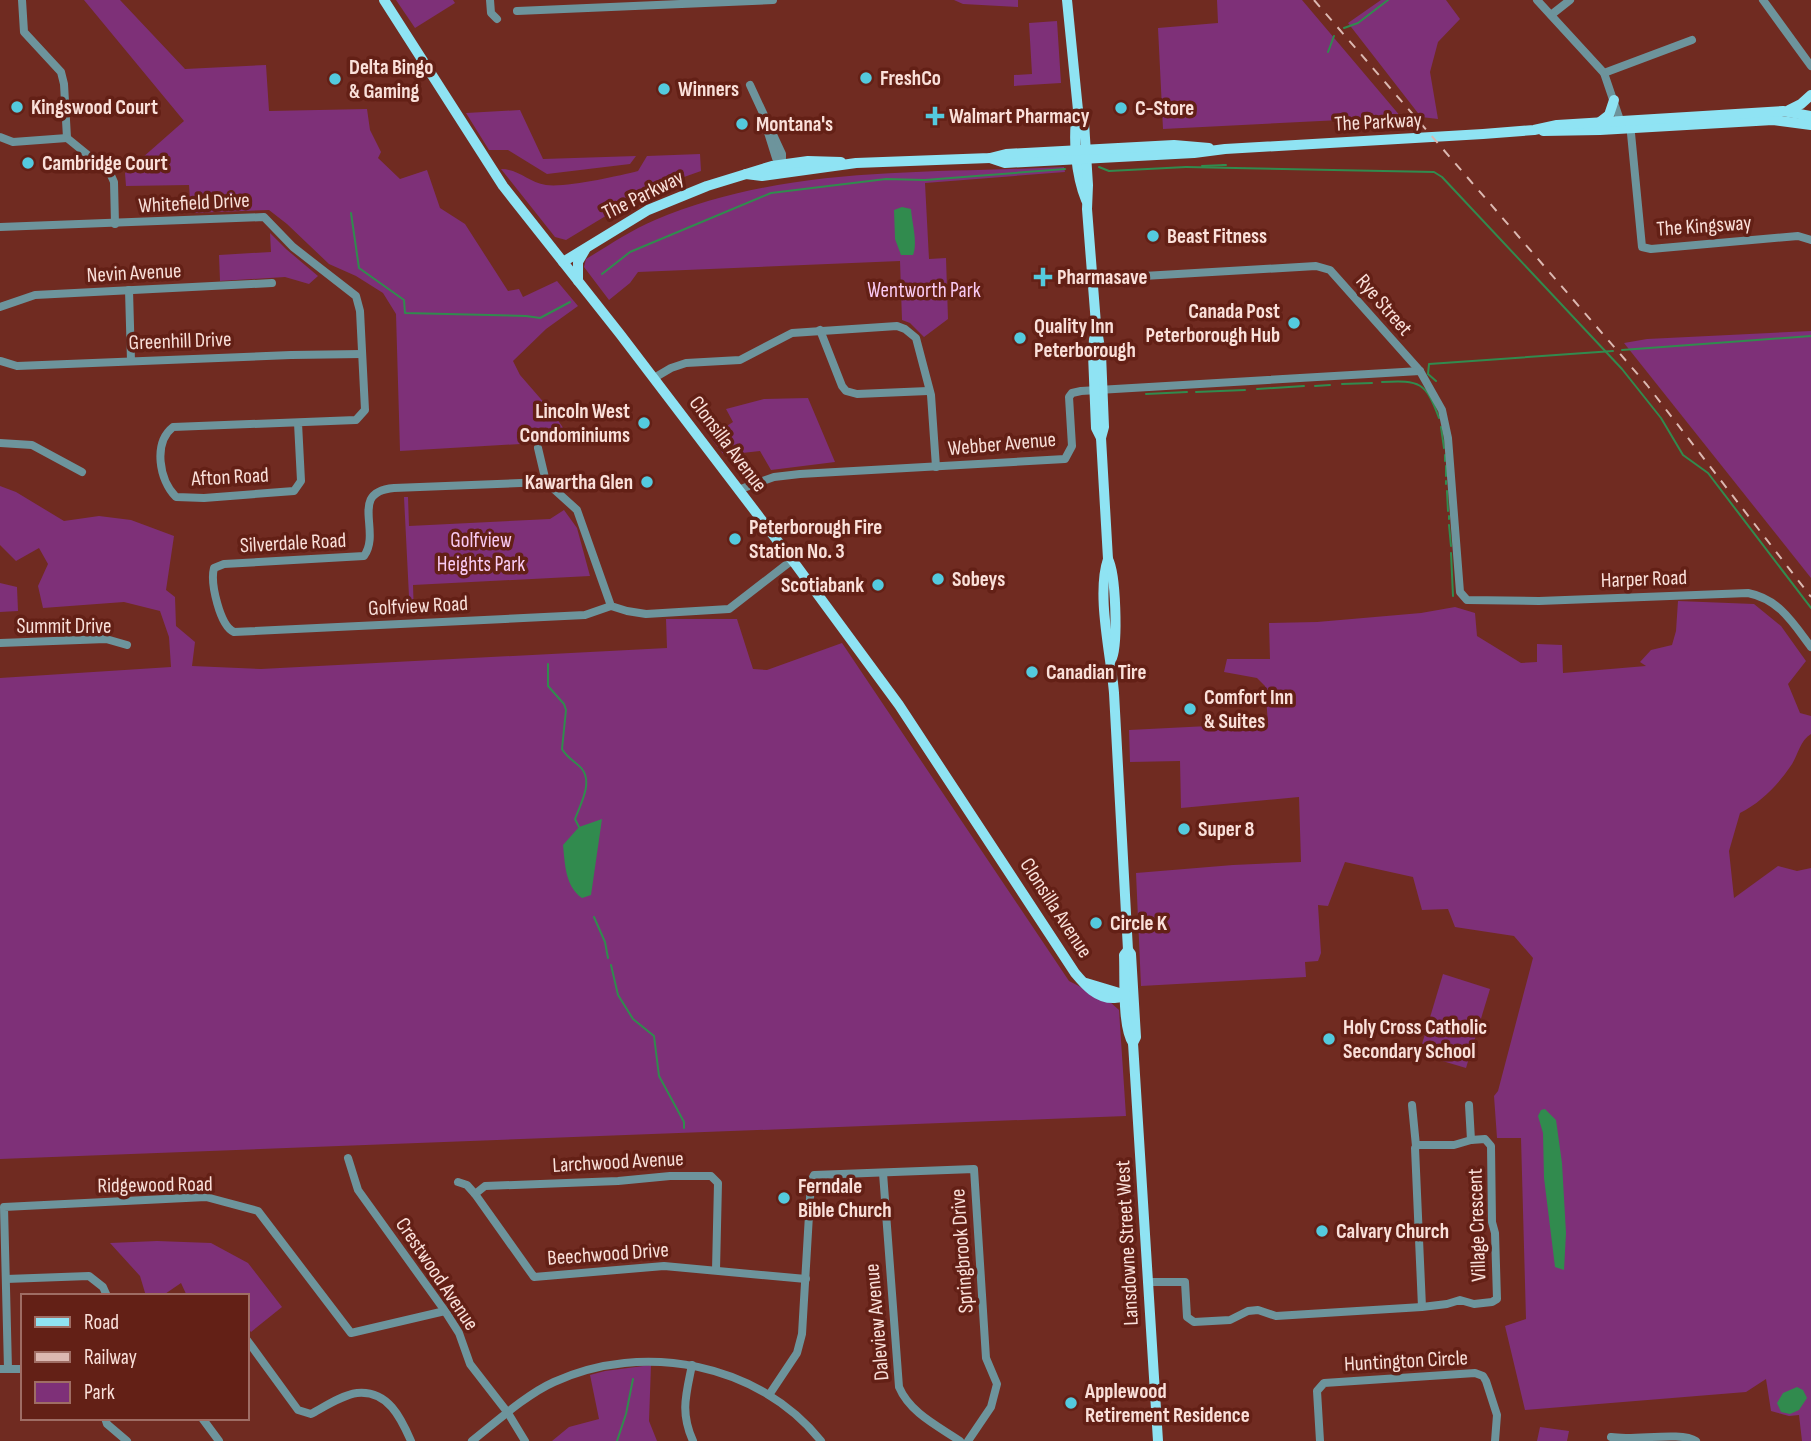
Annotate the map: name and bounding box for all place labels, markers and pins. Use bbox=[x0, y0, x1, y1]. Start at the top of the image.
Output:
place label: Delta Bingo & Gaming bbox=[349, 55, 433, 104]
place label: FreshCo bbox=[880, 66, 941, 91]
marker: FreshCo bbox=[858, 70, 874, 86]
marker: Delta Bingo & Gaming bbox=[327, 71, 343, 87]
place label: Winners bbox=[678, 77, 739, 102]
marker: Winners bbox=[656, 81, 672, 97]
place label: Kingswood Court bbox=[31, 95, 158, 120]
place label: C-Store bbox=[1135, 96, 1194, 121]
marker: Kingswood Court bbox=[9, 99, 25, 115]
marker: C-Store bbox=[1113, 100, 1129, 116]
place label: Walmart Pharmacy bbox=[949, 104, 1090, 129]
marker: Walmart Pharmacy bbox=[927, 108, 943, 124]
place label: Montana's bbox=[756, 112, 833, 137]
marker: Montana's bbox=[734, 116, 750, 132]
place label: Cambridge Court bbox=[42, 151, 168, 176]
marker: Cambridge Court bbox=[20, 155, 36, 171]
place label: Beast Fitness bbox=[1167, 224, 1267, 249]
marker: Beast Fitness bbox=[1145, 228, 1161, 244]
place label: Pharmasave bbox=[1057, 265, 1148, 290]
marker: Pharmasave bbox=[1035, 269, 1051, 285]
place label: Canada Post Peterborough Hub bbox=[1145, 299, 1280, 348]
place label: Quality Inn Peterborough bbox=[1034, 314, 1136, 363]
marker: Canada Post Peterborough Hub bbox=[1286, 315, 1302, 331]
marker: Quality Inn Peterborough bbox=[1012, 330, 1028, 346]
place label: Lincoln West Condominiums bbox=[520, 399, 630, 448]
marker: Lincoln West Condominiums bbox=[636, 415, 652, 431]
place label: Kawartha Glen bbox=[525, 470, 633, 495]
marker: Kawartha Glen bbox=[639, 474, 655, 490]
place label: Peterborough Fire Station No. 3 bbox=[749, 515, 882, 564]
marker: Peterborough Fire Station No. 3 bbox=[727, 531, 743, 547]
place label: Sobeys bbox=[952, 567, 1005, 592]
marker: Sobeys bbox=[930, 571, 946, 587]
place label: Scotiabank bbox=[781, 573, 864, 598]
marker: Scotiabank bbox=[870, 577, 886, 593]
place label: Canadian Tire bbox=[1046, 660, 1146, 685]
marker: Canadian Tire bbox=[1024, 664, 1040, 680]
place label: Comfort Inn & Suites bbox=[1204, 685, 1293, 734]
marker: Comfort Inn & Suites bbox=[1182, 701, 1198, 717]
place label: Super 8 bbox=[1198, 817, 1254, 842]
marker: Super 8 bbox=[1176, 821, 1192, 837]
place label: Circle K bbox=[1110, 911, 1168, 936]
marker: Circle K bbox=[1088, 915, 1104, 931]
place label: Holy Cross Catholic Secondary School bbox=[1343, 1015, 1487, 1064]
marker: Holy Cross Catholic Secondary School bbox=[1321, 1031, 1337, 1047]
place label: Ferndale Bible Church bbox=[798, 1174, 892, 1223]
marker: Ferndale Bible Church bbox=[776, 1190, 792, 1206]
place label: Calvary Church bbox=[1336, 1219, 1449, 1244]
marker: Calvary Church bbox=[1314, 1223, 1330, 1239]
place label: Applewood Retirement Residence bbox=[1084, 1379, 1250, 1428]
marker: Applewood Retirement Residence bbox=[1063, 1395, 1079, 1411]

